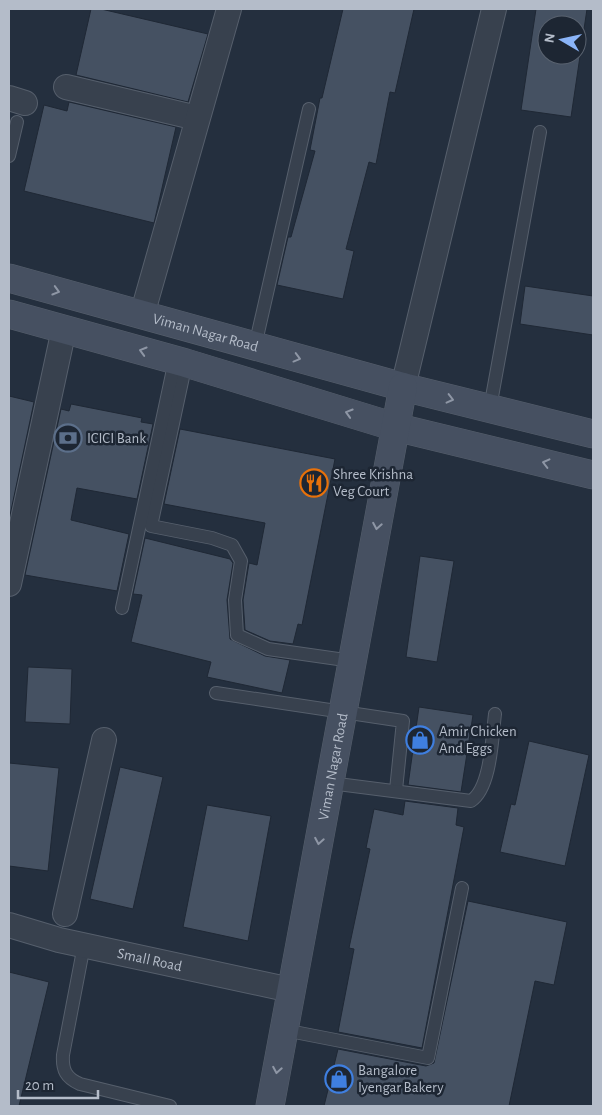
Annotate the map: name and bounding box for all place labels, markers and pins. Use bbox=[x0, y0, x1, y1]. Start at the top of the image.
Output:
bank icon: ICICI Bank bbox=[53, 423, 83, 453]
place label: ICICI Bank bbox=[87, 431, 146, 446]
place label: Shree Krishna Veg Court bbox=[333, 467, 413, 499]
restaurant icon: Shree Krishna Veg Court bbox=[299, 468, 329, 498]
place label: Amir Chicken And Eggs bbox=[439, 724, 517, 756]
shop icon: Amir Chicken And Eggs bbox=[405, 725, 435, 755]
place label: Bangalore Iyengar Bakery bbox=[358, 1063, 444, 1095]
shop icon: Bangalore Iyengar Bakery bbox=[324, 1064, 354, 1094]

